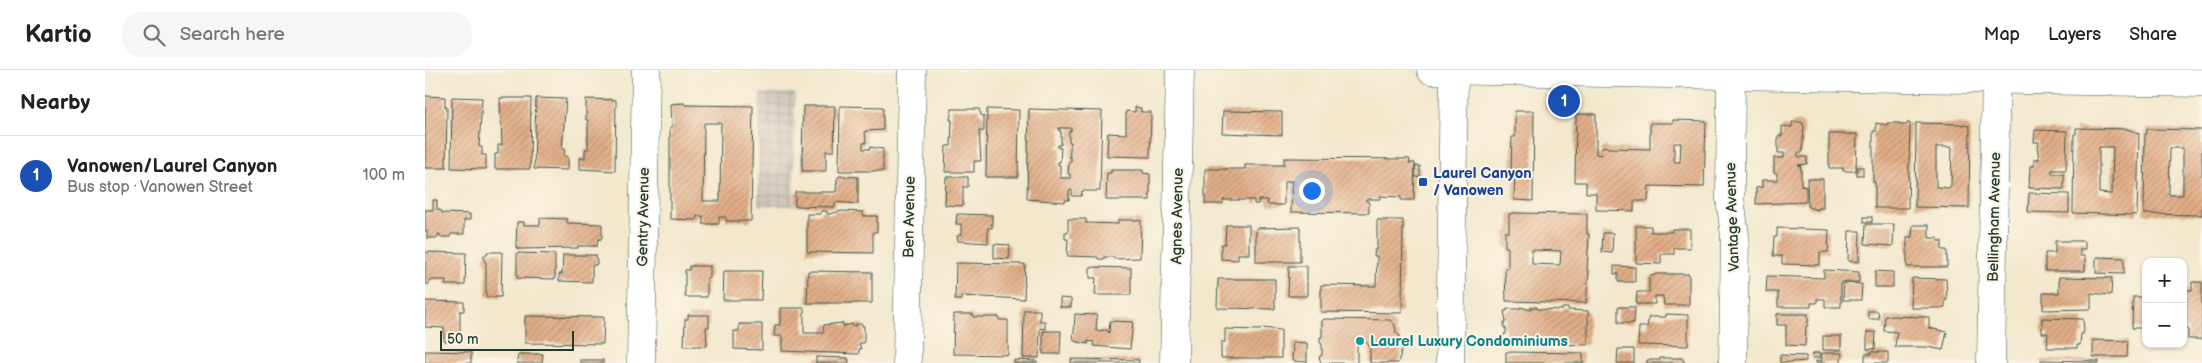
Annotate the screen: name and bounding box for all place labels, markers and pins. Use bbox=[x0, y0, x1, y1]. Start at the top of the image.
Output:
pin: 1 bbox=[1548, 82, 1580, 120]
place label: Laurel Canyon / Vanowen bbox=[1433, 164, 1532, 200]
marker: Laurel Canyon / Vanowen bbox=[1417, 176, 1429, 188]
place label: Laurel Luxury Condominiums bbox=[1370, 332, 1568, 351]
marker: Laurel Luxury Condominiums bbox=[1354, 335, 1366, 347]

